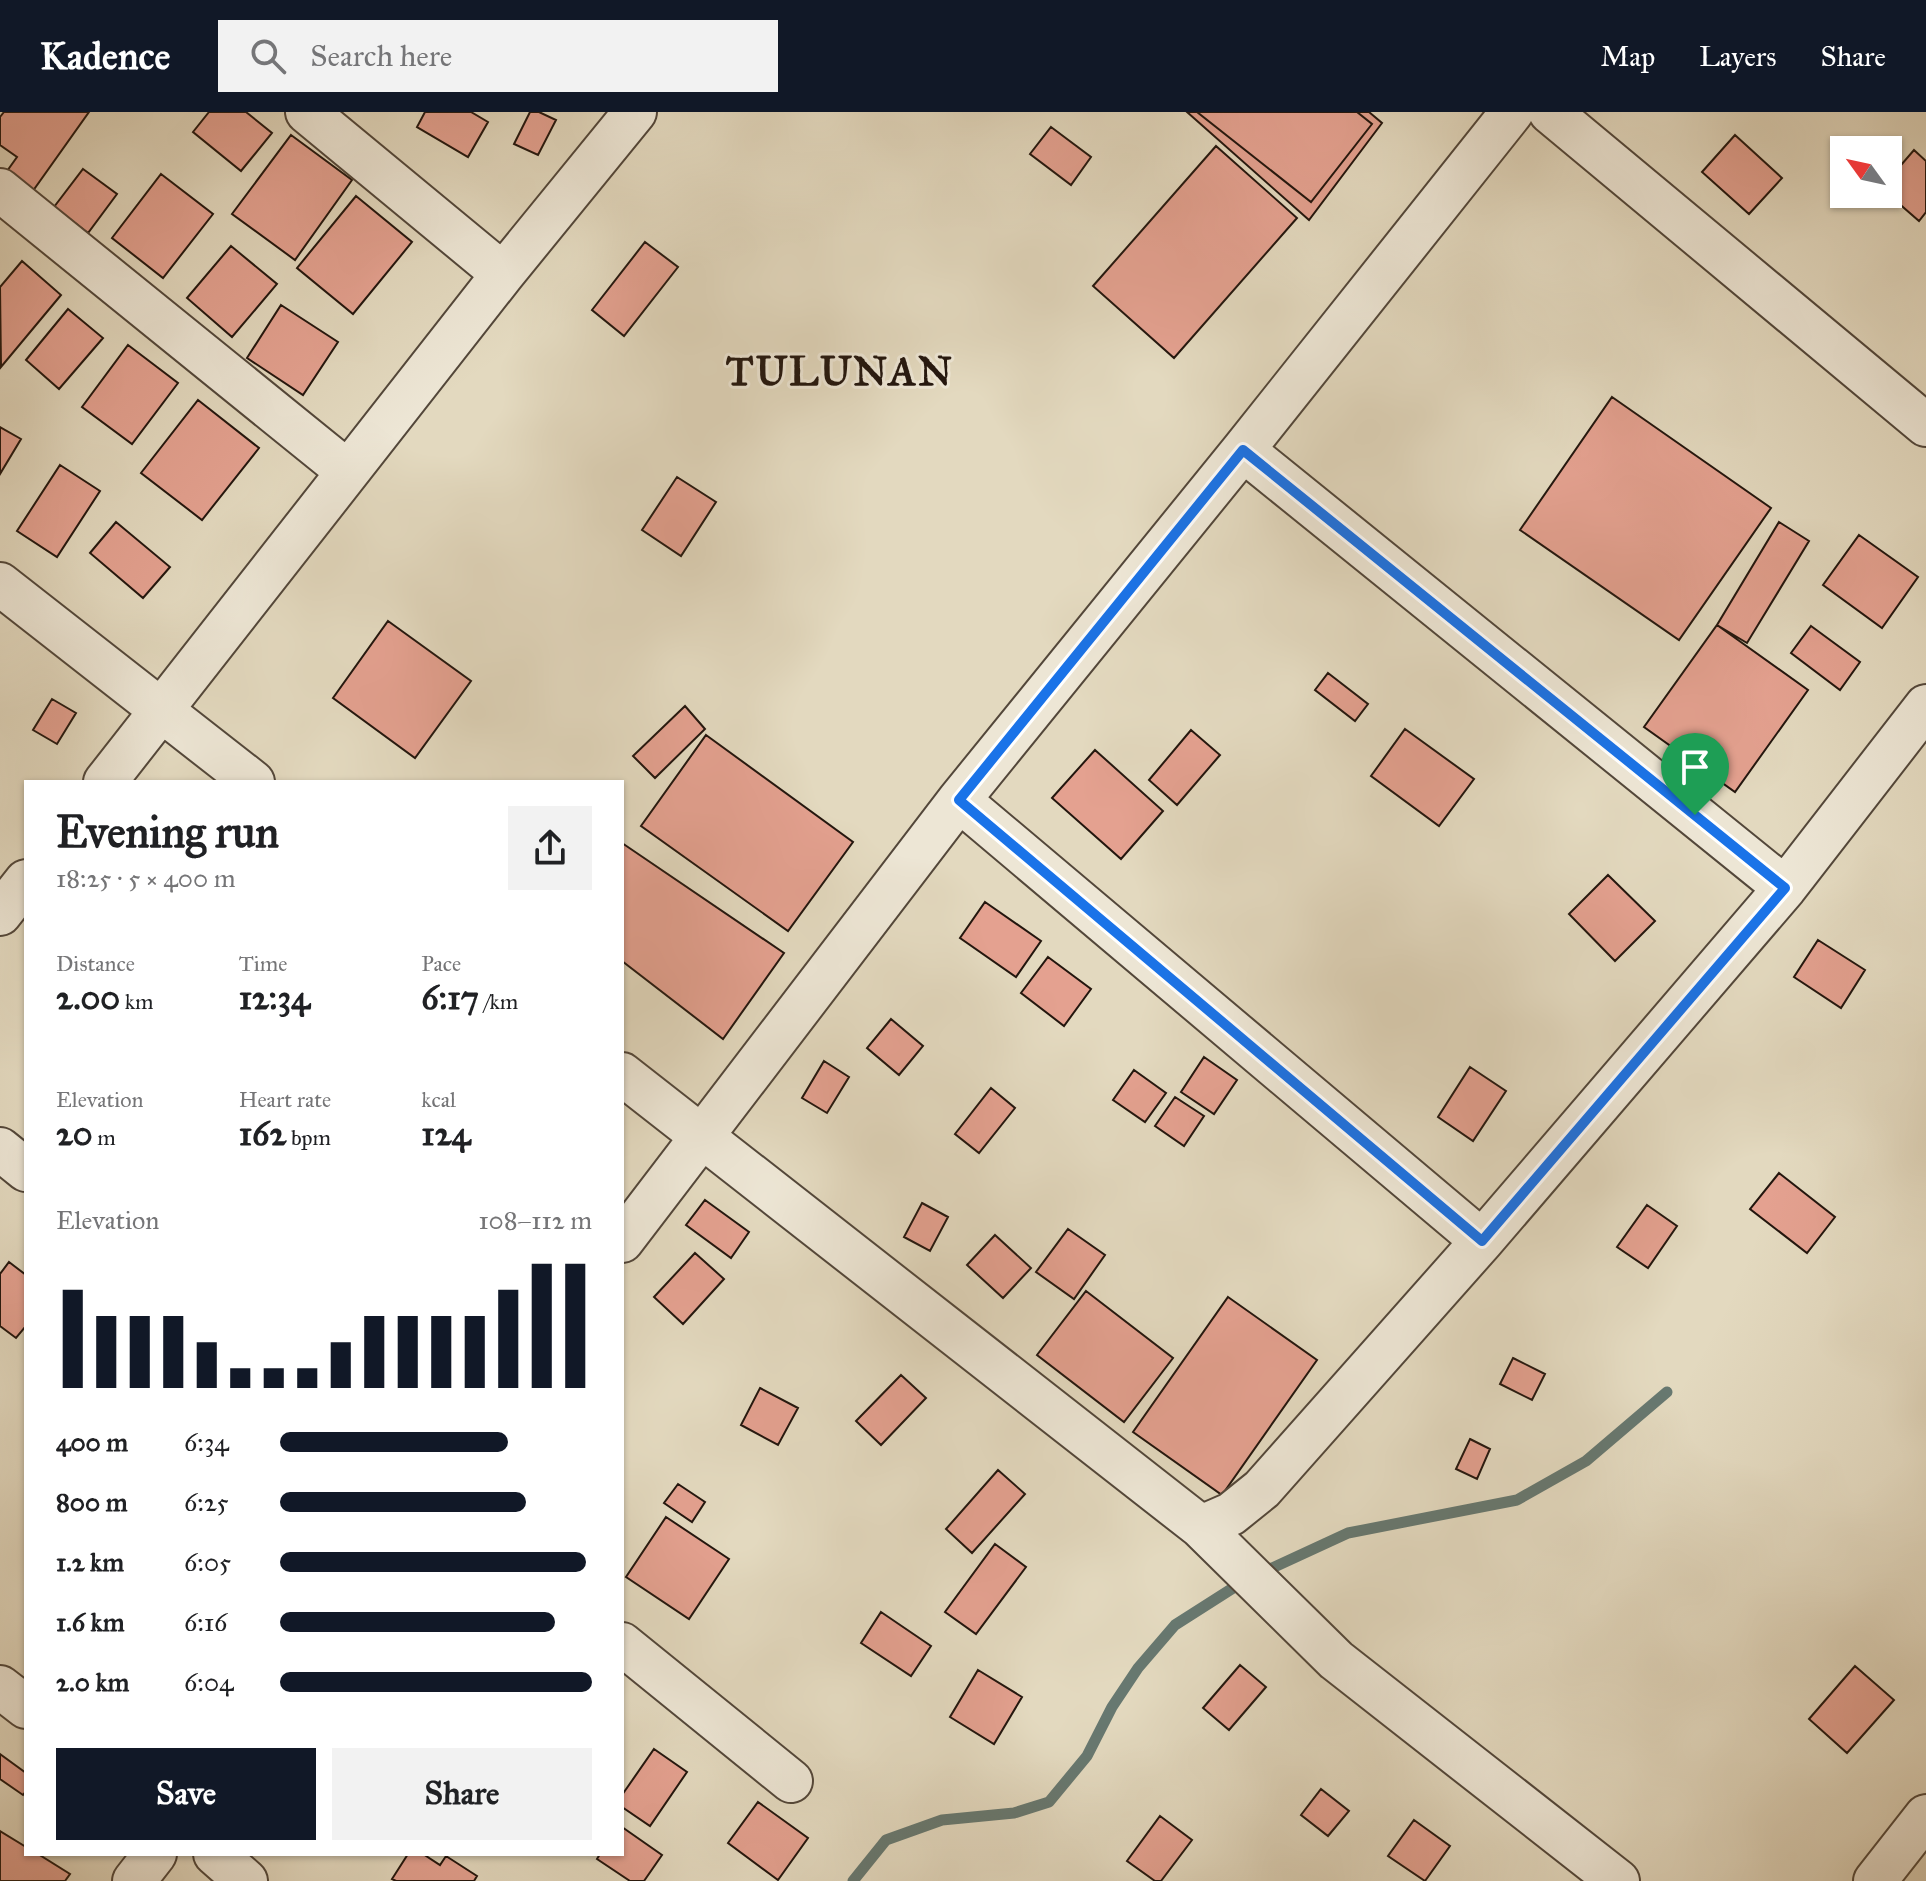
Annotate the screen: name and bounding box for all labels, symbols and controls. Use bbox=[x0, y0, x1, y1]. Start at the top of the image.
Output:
search box bbox=[218, 20, 778, 92]
text: Kadence bbox=[40, 33, 170, 79]
icon: search bbox=[246, 34, 290, 78]
text: Search here bbox=[310, 38, 452, 74]
text: Map bbox=[1600, 39, 1655, 74]
text: Layers bbox=[1699, 39, 1777, 74]
text: Share bbox=[1821, 39, 1886, 74]
north arrow bbox=[1830, 136, 1902, 208]
map controls bbox=[1830, 136, 1902, 208]
district label: TULUNAN bbox=[726, 347, 954, 396]
pin bbox=[1661, 733, 1729, 815]
icon: arrive bbox=[1673, 745, 1717, 789]
text: Evening run bbox=[56, 805, 279, 859]
button: share bbox=[508, 806, 592, 890]
text: 18:25 · 5 × 400 m bbox=[56, 862, 236, 894]
text: Distance bbox=[56, 950, 135, 977]
text: Time bbox=[239, 950, 287, 977]
text: Pace bbox=[421, 950, 461, 977]
text: 2.00 bbox=[56, 977, 120, 1018]
text: 12:34 bbox=[239, 977, 310, 1018]
text: 6:17 bbox=[421, 977, 479, 1018]
text: km bbox=[120, 988, 154, 1015]
text: /km bbox=[479, 988, 518, 1015]
text: Elevation bbox=[56, 1086, 143, 1113]
text: Heart rate bbox=[239, 1086, 331, 1113]
text: kcal bbox=[421, 1086, 456, 1113]
text: 20 bbox=[56, 1113, 93, 1154]
text: 162 bbox=[239, 1113, 286, 1154]
text: 124 bbox=[421, 1113, 470, 1154]
text: m bbox=[93, 1124, 116, 1151]
text: bpm bbox=[286, 1124, 331, 1151]
text: Elevation bbox=[56, 1204, 159, 1236]
text: 108–112 m bbox=[478, 1204, 592, 1236]
text: 400 m bbox=[56, 1426, 128, 1458]
text: 6:34 bbox=[184, 1426, 229, 1458]
text: 800 m bbox=[56, 1486, 128, 1518]
text: 6:25 bbox=[184, 1486, 229, 1518]
text: 1.2 km bbox=[56, 1546, 124, 1578]
text: 6:05 bbox=[184, 1546, 231, 1578]
text: 1.6 km bbox=[56, 1606, 125, 1638]
text: 6:16 bbox=[184, 1606, 227, 1638]
text: 2.0 km bbox=[56, 1666, 129, 1698]
text: 6:04 bbox=[184, 1666, 234, 1698]
button: Save bbox=[56, 1748, 316, 1840]
button: Share bbox=[332, 1748, 592, 1840]

